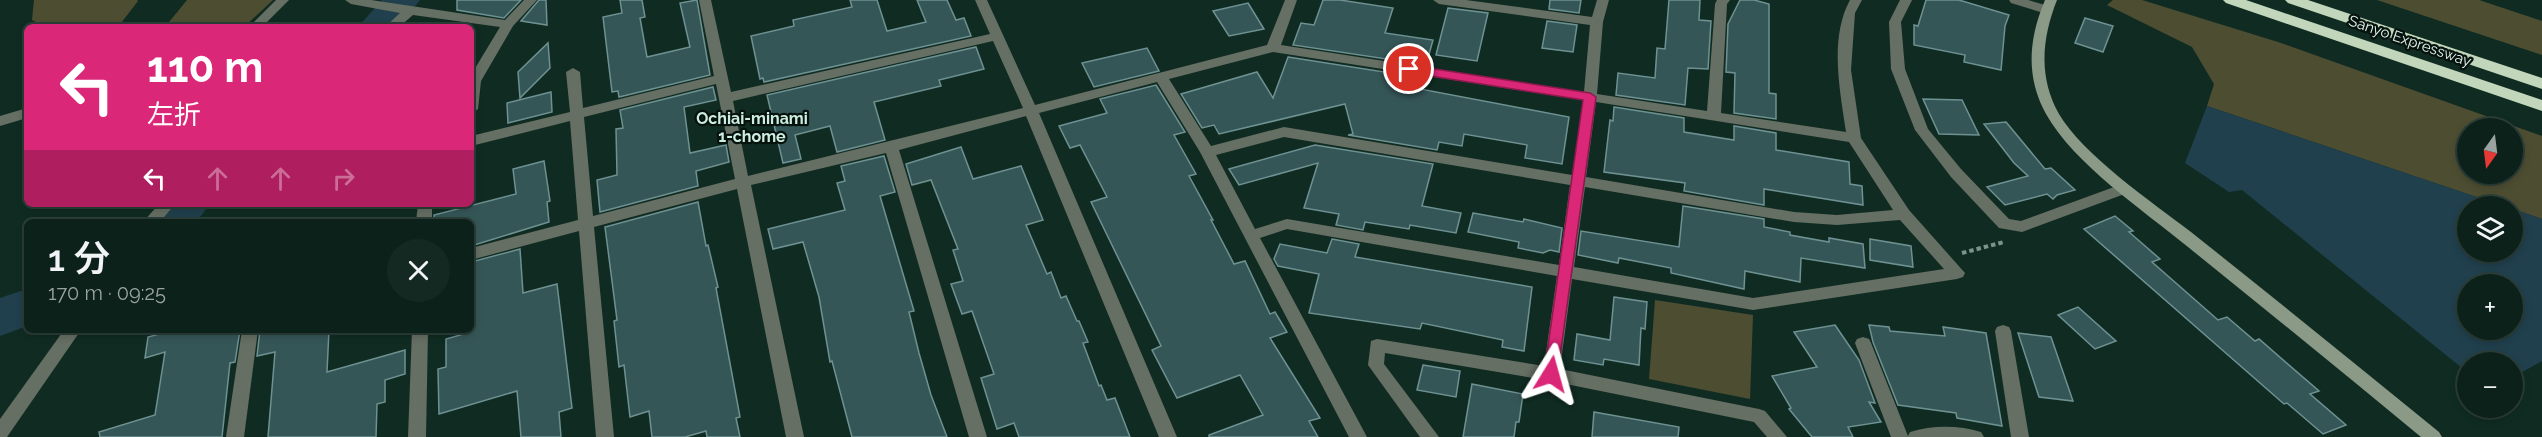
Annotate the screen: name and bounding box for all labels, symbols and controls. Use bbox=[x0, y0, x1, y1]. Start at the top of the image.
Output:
street label: Sanyo Expressway bbox=[2346, 12, 2474, 70]
text: 110 m bbox=[147, 43, 263, 92]
pin bbox=[1383, 43, 1434, 94]
icon: left bbox=[48, 48, 126, 126]
icon: arrive bbox=[1392, 52, 1425, 85]
text: 左折 bbox=[147, 99, 201, 130]
district label: Ochiai-minami 1-chome bbox=[696, 109, 808, 146]
north arrow bbox=[2457, 118, 2523, 184]
map controls bbox=[2457, 118, 2523, 418]
icon: left bbox=[138, 162, 171, 195]
icon: ahead bbox=[201, 162, 234, 195]
icon: ahead bbox=[264, 162, 297, 195]
icon: right bbox=[327, 162, 360, 195]
button: layers bbox=[2457, 196, 2523, 262]
text: 1 分 bbox=[48, 237, 110, 279]
button: close bbox=[387, 239, 450, 302]
button: + bbox=[2457, 274, 2523, 340]
text: 170 m · 09:25 bbox=[48, 281, 166, 305]
position arrow bbox=[1519, 342, 1583, 406]
button: − bbox=[2457, 352, 2523, 418]

